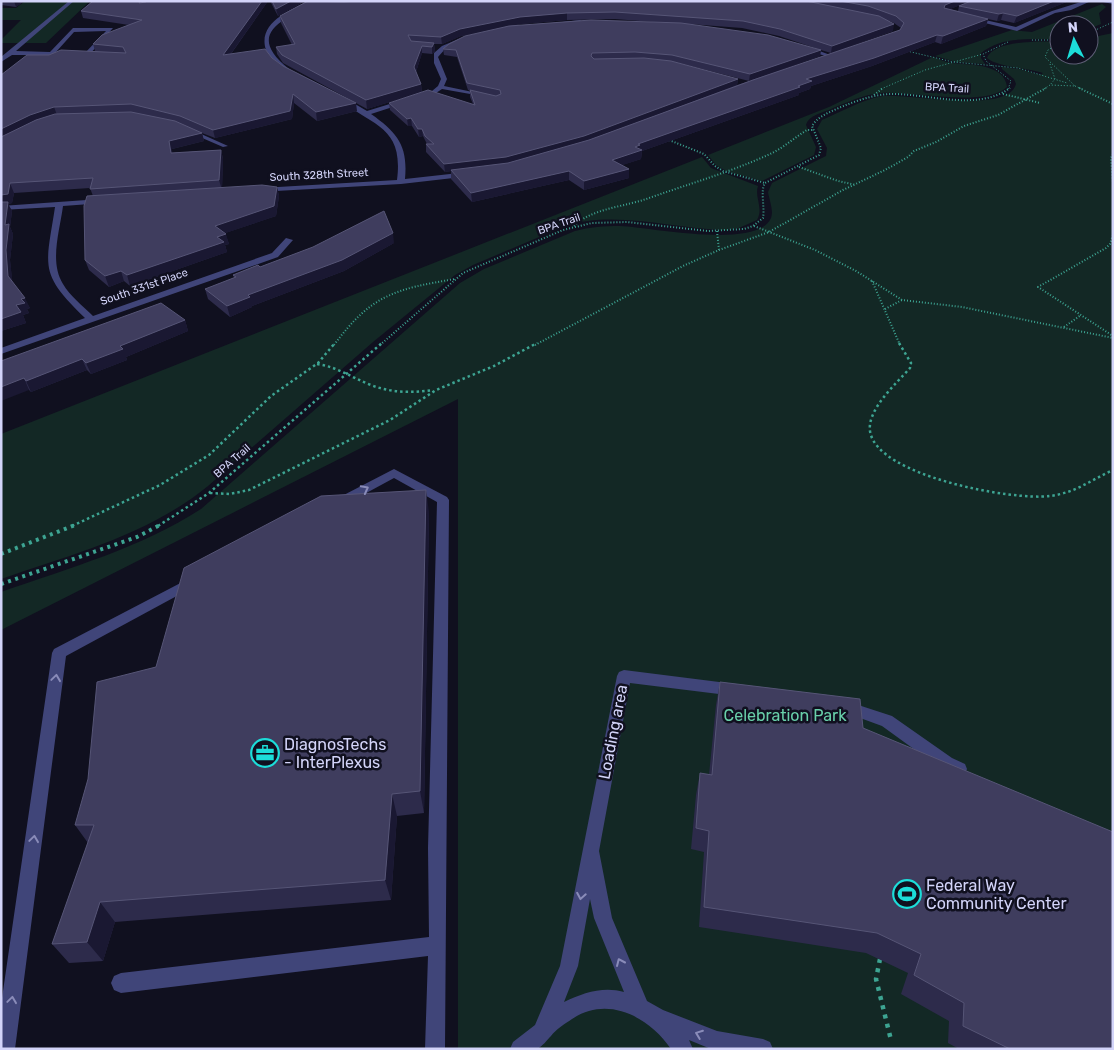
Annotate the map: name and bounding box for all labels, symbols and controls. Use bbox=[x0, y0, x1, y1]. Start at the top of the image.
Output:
north arrow bbox=[1049, 15, 1099, 65]
text: N bbox=[1067, 19, 1079, 36]
street label: BPA Trail bbox=[924, 80, 970, 96]
street label: South 328th Street bbox=[269, 166, 369, 184]
street label: BPA Trail bbox=[536, 211, 582, 237]
street label: South 331st Place bbox=[98, 266, 190, 308]
street label: BPA Trail bbox=[211, 442, 253, 480]
one-way arrow bbox=[360, 485, 369, 495]
one-way arrow bbox=[50, 674, 61, 682]
street label: Loading area bbox=[595, 683, 631, 781]
park label: Celebration Park bbox=[724, 706, 847, 725]
place label: DiagnosTechs - InterPlexus bbox=[284, 735, 386, 772]
office icon: DiagnosTechs - InterPlexus bbox=[250, 738, 280, 768]
one-way arrow bbox=[28, 835, 39, 843]
place label: Federal Way Community Center bbox=[926, 876, 1067, 913]
sports icon: Federal Way Community Center bbox=[892, 879, 922, 909]
one-way arrow bbox=[577, 892, 587, 901]
one-way arrow bbox=[616, 958, 627, 967]
one-way arrow bbox=[6, 996, 17, 1004]
one-way arrow bbox=[695, 1030, 704, 1040]

